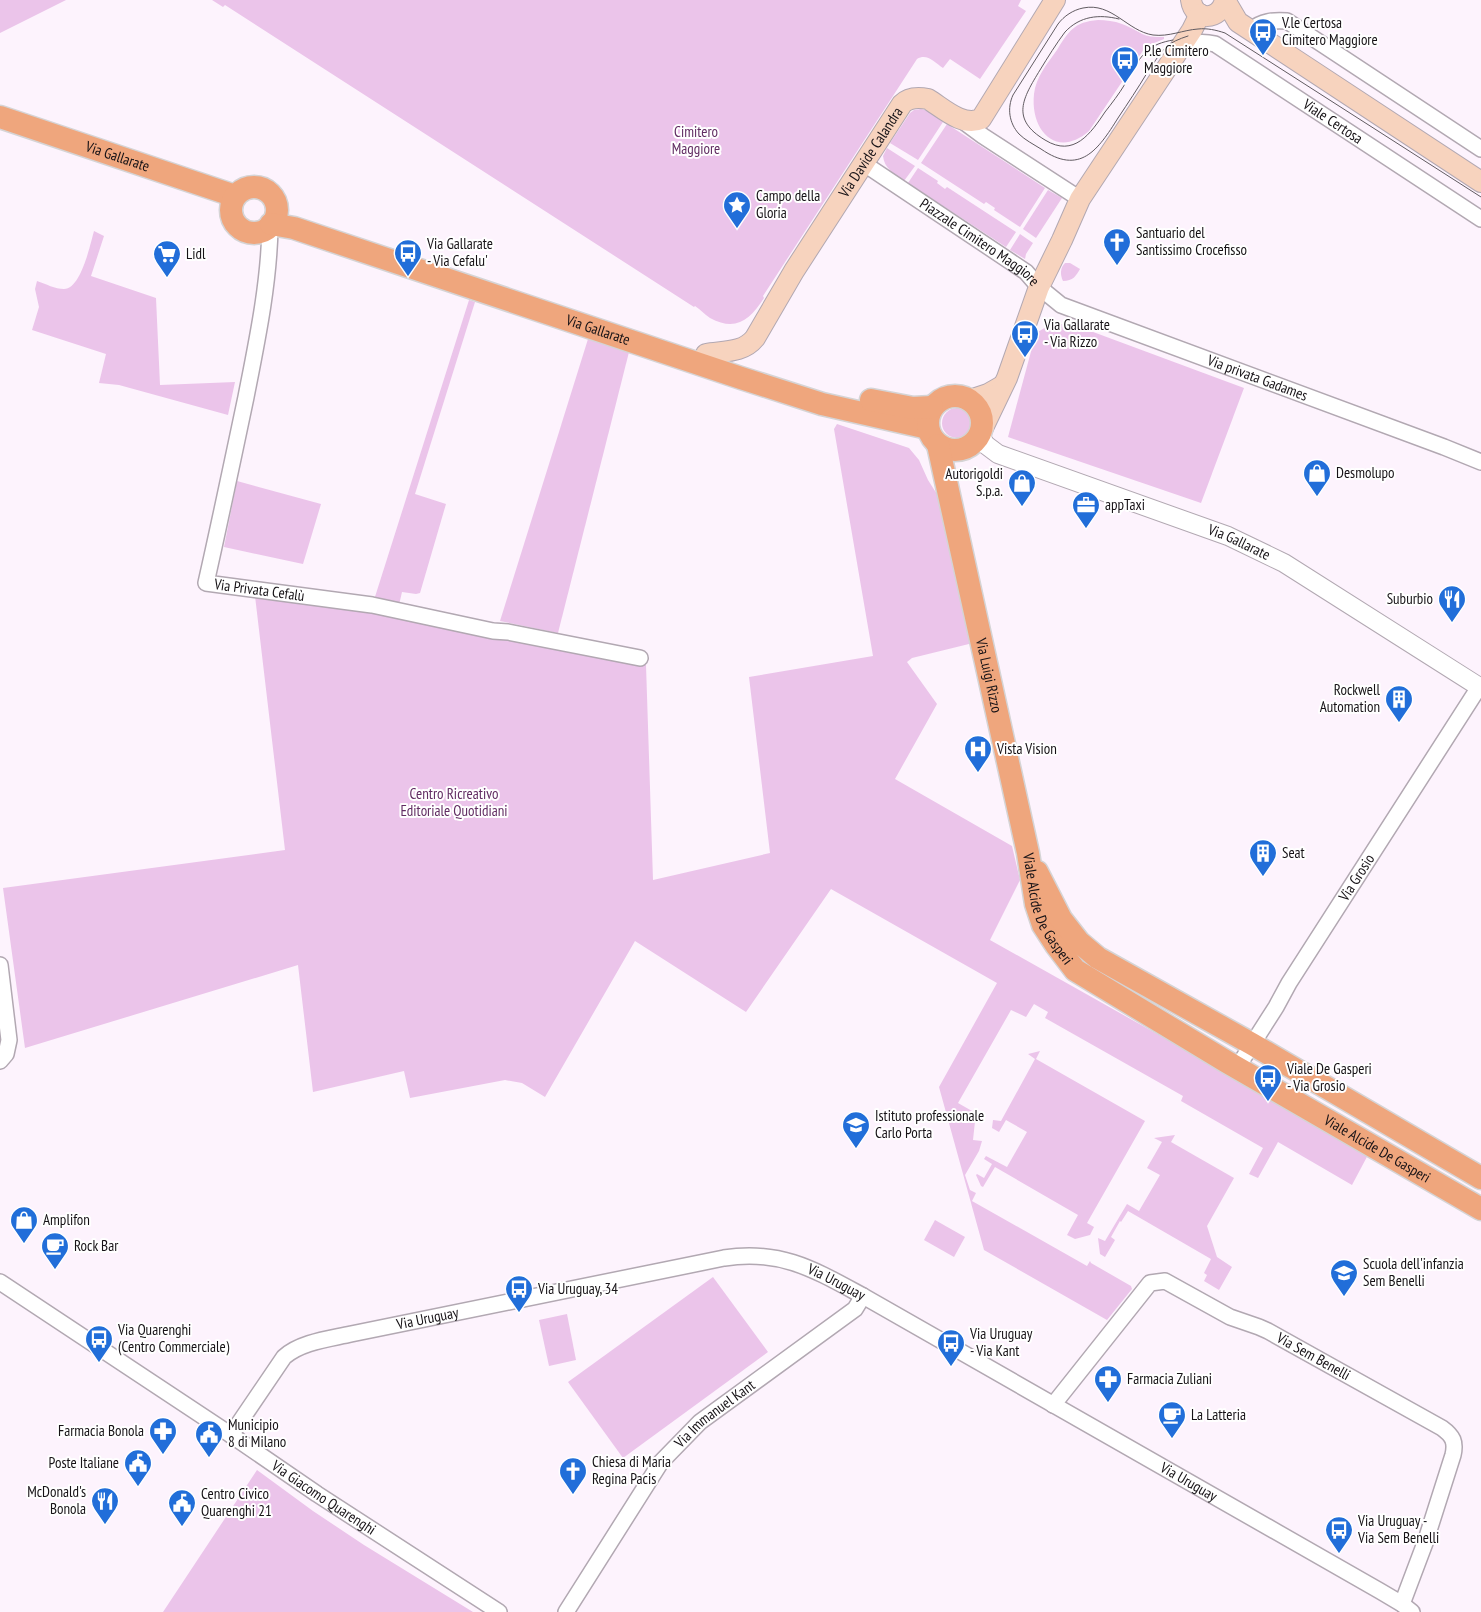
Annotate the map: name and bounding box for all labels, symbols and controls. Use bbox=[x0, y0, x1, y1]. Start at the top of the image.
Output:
place label: V.le Certosa Cimitero Maggiore bbox=[1281, 13, 1378, 49]
bus stop icon: V.le Certosa Cimitero Maggiore bbox=[1248, 17, 1278, 56]
place label: P.le Cimitero Maggiore bbox=[1144, 41, 1209, 77]
bus stop icon: P.le Cimitero Maggiore bbox=[1110, 45, 1140, 84]
street label: Viale Certosa bbox=[1299, 94, 1367, 148]
street label: Via Davide Calandra bbox=[834, 103, 907, 202]
park label: Cimitero Maggiore bbox=[672, 122, 720, 158]
street label: Via Gallarate bbox=[82, 136, 152, 176]
place label: Campo della Gloria bbox=[756, 186, 820, 222]
place icon: Campo della Gloria bbox=[722, 190, 752, 229]
street label: Piazzale Cimitero Maggiore bbox=[916, 194, 1044, 290]
place label: Santuario del Santissimo Crocefisso bbox=[1136, 223, 1247, 259]
church icon: Santuario del Santissimo Crocefisso bbox=[1102, 227, 1132, 266]
place label: Via Gallarate - Via Cefalu' bbox=[426, 234, 493, 270]
bus stop icon: Via Gallarate - Via Cefalu' bbox=[393, 238, 423, 277]
supermarket icon: Lidl bbox=[152, 239, 182, 278]
place label: Lidl bbox=[186, 244, 206, 263]
street label: Via Gallarate bbox=[563, 310, 633, 349]
place label: Via Gallarate - Via Rizzo bbox=[1043, 315, 1110, 351]
bus stop icon: Via Gallarate - Via Rizzo bbox=[1010, 319, 1040, 358]
street label: Via privata Gadames bbox=[1204, 350, 1310, 405]
shop icon: Desmolupo bbox=[1302, 458, 1332, 497]
place label: Desmolupo bbox=[1336, 463, 1394, 482]
place label: Autorigoldi S.p.a. bbox=[945, 464, 1003, 500]
shop icon: Autorigoldi S.p.a. bbox=[1007, 468, 1037, 507]
office icon: appTaxi bbox=[1071, 490, 1101, 529]
place label: appTaxi bbox=[1105, 495, 1145, 514]
street label: Via Gallarate bbox=[1205, 519, 1274, 564]
street label: Via Privata Cefalù bbox=[212, 574, 306, 605]
restaurant icon: Suburbio bbox=[1437, 584, 1467, 623]
place label: Suburbio bbox=[1387, 589, 1433, 608]
street label: Via Luigi Rizzo bbox=[972, 635, 1007, 714]
place label: Rockwell Automation bbox=[1320, 680, 1381, 716]
building icon: Rockwell Automation bbox=[1384, 684, 1414, 723]
hospital icon: Vista Vision bbox=[963, 734, 993, 773]
place label: Vista Vision bbox=[996, 739, 1057, 758]
park label: Centro Ricreativo Editoriale Quotidiani bbox=[400, 784, 508, 820]
building icon: Seat bbox=[1248, 838, 1278, 877]
place label: Seat bbox=[1282, 843, 1305, 862]
street label: Via Grosio bbox=[1334, 850, 1378, 905]
street label: Viale Alcide De Gasperi bbox=[1019, 851, 1078, 968]
place label: Viale De Gasperi - Via Grosio bbox=[1286, 1059, 1372, 1095]
bus stop icon: Viale De Gasperi - Via Grosio bbox=[1253, 1063, 1283, 1102]
place label: Istituto professionale Carlo Porta bbox=[875, 1106, 984, 1142]
school or university icon: Istituto professionale Carlo Porta bbox=[841, 1110, 871, 1149]
street label: Viale Alcide De Gasperi bbox=[1320, 1110, 1434, 1187]
shop icon: Amplifon bbox=[9, 1205, 39, 1244]
place label: Amplifon bbox=[43, 1210, 90, 1229]
cafe icon: Rock Bar bbox=[40, 1231, 70, 1270]
place label: Rock Bar bbox=[74, 1236, 119, 1255]
place label: Scuola dell'infanzia Sem Benelli bbox=[1363, 1254, 1464, 1290]
school or university icon: Scuola dell'infanzia Sem Benelli bbox=[1329, 1258, 1359, 1297]
street label: Via Uruguay bbox=[804, 1259, 869, 1305]
bus stop icon: Via Uruguay, 34 bbox=[504, 1274, 534, 1313]
place label: Via Uruguay, 34 bbox=[537, 1279, 618, 1298]
street label: Via Uruguay bbox=[394, 1302, 460, 1334]
place label: Via Quarenghi (Centro Commerciale) bbox=[117, 1320, 230, 1356]
bus stop icon: Via Quarenghi (Centro Commerciale) bbox=[84, 1324, 114, 1363]
place label: Via Uruguay - Via Kant bbox=[969, 1324, 1033, 1360]
street label: Via Sem Benelli bbox=[1273, 1327, 1354, 1384]
bus stop icon: Via Uruguay - Via Kant bbox=[936, 1328, 966, 1367]
pharmacy icon: Farmacia Zuliani bbox=[1093, 1364, 1123, 1403]
place label: Farmacia Zuliani bbox=[1127, 1369, 1212, 1388]
street label: Via Immanuel Kant bbox=[669, 1375, 758, 1452]
cafe icon: La Latteria bbox=[1157, 1400, 1187, 1439]
place label: La Latteria bbox=[1191, 1405, 1246, 1424]
place label: Municipio 8 di Milano bbox=[228, 1415, 286, 1451]
pharmacy icon: Farmacia Bonola bbox=[148, 1416, 178, 1455]
public building icon: Municipio 8 di Milano bbox=[194, 1419, 224, 1458]
place label: Farmacia Bonola bbox=[58, 1421, 144, 1440]
public building icon: Poste Italiane bbox=[123, 1448, 153, 1487]
place label: Chiesa di Maria Regina Pacis bbox=[592, 1452, 671, 1488]
place label: Poste Italiane bbox=[49, 1453, 119, 1472]
street label: Via Giacomo Quarenghi bbox=[267, 1455, 380, 1539]
church icon: Chiesa di Maria Regina Pacis bbox=[558, 1456, 588, 1495]
street label: Via Uruguay bbox=[1156, 1457, 1221, 1505]
place label: McDonald's Bonola bbox=[27, 1482, 86, 1518]
place label: Centro Civico Quarenghi 21 bbox=[201, 1484, 272, 1520]
restaurant icon: McDonald's Bonola bbox=[90, 1486, 120, 1525]
public building icon: Centro Civico Quarenghi 21 bbox=[167, 1488, 197, 1527]
place label: Via Uruguay - Via Sem Benelli bbox=[1357, 1511, 1439, 1547]
bus stop icon: Via Uruguay - Via Sem Benelli bbox=[1324, 1515, 1354, 1554]

